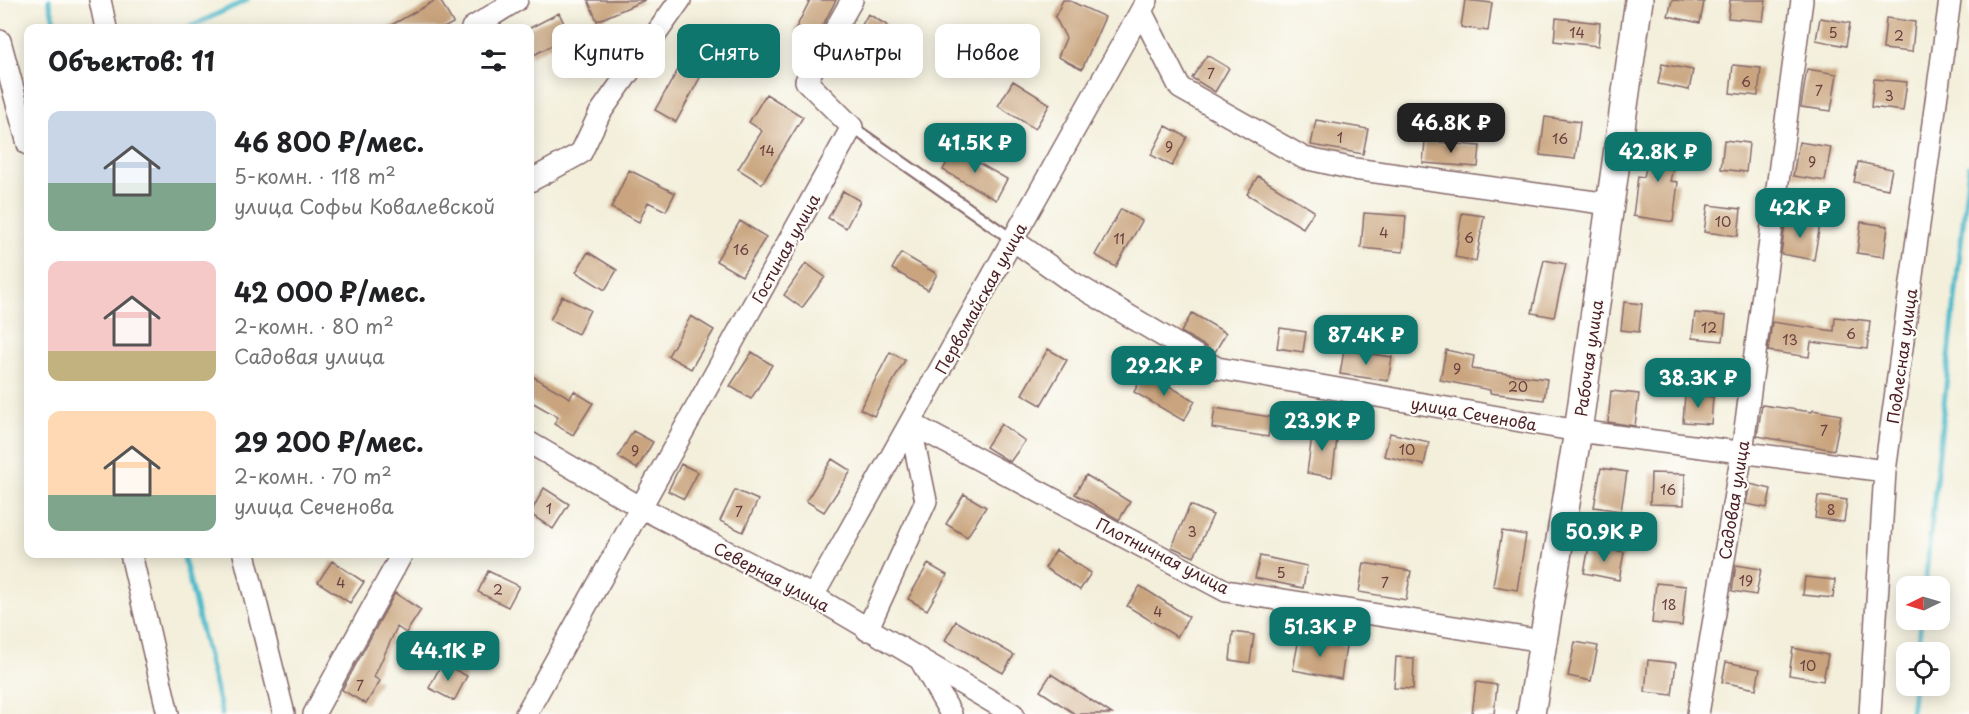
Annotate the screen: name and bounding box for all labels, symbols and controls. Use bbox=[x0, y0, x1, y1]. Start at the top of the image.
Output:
house number: 14 bbox=[1569, 22, 1585, 43]
house number: 5 bbox=[1828, 22, 1838, 43]
chip: Купить bbox=[552, 24, 665, 78]
chip: Снять bbox=[677, 24, 780, 78]
chip: Фильтры bbox=[792, 24, 923, 78]
chip: Новое bbox=[935, 24, 1040, 78]
house number: 2 bbox=[1894, 25, 1904, 46]
text: Объектов: 11 bbox=[48, 41, 215, 80]
icon: filters bbox=[477, 44, 510, 77]
house number: 7 bbox=[1207, 63, 1215, 84]
house number: 6 bbox=[1741, 71, 1751, 92]
house number: 7 bbox=[1815, 80, 1823, 101]
house number: 3 bbox=[1884, 85, 1894, 106]
pin: 46.8K ₽ bbox=[1396, 103, 1506, 154]
text: 46.8K ₽ bbox=[1411, 107, 1491, 137]
text: 46 800 ₽/мес. bbox=[234, 122, 424, 161]
pin: 41.5K ₽ bbox=[920, 123, 1030, 174]
text: 41.5K ₽ bbox=[938, 127, 1012, 157]
house number: 1 bbox=[1337, 127, 1343, 148]
house number: 16 bbox=[1552, 128, 1568, 149]
pin: 42.8K ₽ bbox=[1603, 132, 1713, 183]
icon: home bbox=[96, 135, 168, 207]
house number: 9 bbox=[1165, 136, 1173, 157]
text: 42.8K ₽ bbox=[1619, 136, 1697, 166]
house number: 14 bbox=[759, 140, 775, 161]
house number: 9 bbox=[1808, 151, 1816, 172]
text: 5-комн. · 118 m² bbox=[234, 161, 396, 191]
pin: 42K ₽ bbox=[1758, 188, 1842, 239]
street label: Гостиная улица bbox=[745, 189, 825, 307]
text: улица Софьи Ковалевской bbox=[234, 191, 495, 221]
text: 42K ₽ bbox=[1769, 192, 1831, 222]
house number: 10 bbox=[1715, 211, 1731, 232]
street label: Первомайская улица bbox=[928, 218, 1032, 378]
house number: 4 bbox=[1379, 222, 1389, 243]
house number: 6 bbox=[1464, 227, 1474, 248]
house number: 11 bbox=[1113, 228, 1125, 249]
house number: 16 bbox=[733, 239, 749, 260]
text: 42 000 ₽/мес. bbox=[234, 272, 426, 311]
icon: home bbox=[96, 285, 168, 357]
street label: Подлесная улица bbox=[1880, 287, 1922, 425]
street label: Рабочая улица bbox=[1568, 298, 1608, 418]
text: 2-комн. · 80 m² bbox=[234, 311, 394, 341]
pin: 87.4K ₽ bbox=[1311, 315, 1421, 366]
house number: 12 bbox=[1701, 317, 1717, 338]
text: 87.4K ₽ bbox=[1328, 319, 1404, 349]
house number: 6 bbox=[1846, 323, 1856, 344]
house number: 13 bbox=[1782, 329, 1798, 350]
text: Садовая улица bbox=[234, 341, 384, 371]
pin: 29.2K ₽ bbox=[1109, 346, 1219, 397]
text: 29.2K ₽ bbox=[1125, 350, 1203, 380]
house number: 9 bbox=[1453, 358, 1461, 379]
pin: 38.3K ₽ bbox=[1643, 358, 1753, 409]
text: 38.3K ₽ bbox=[1659, 362, 1737, 392]
house number: 20 bbox=[1508, 376, 1528, 397]
street label: улица Сеченова bbox=[1409, 390, 1539, 436]
pin: 23.9K ₽ bbox=[1267, 401, 1377, 452]
text: 23.9K ₽ bbox=[1284, 405, 1360, 435]
house number: 7 bbox=[1820, 420, 1828, 441]
text: 29 200 ₽/мес. bbox=[234, 422, 424, 461]
icon: home bbox=[96, 435, 168, 507]
house number: 10 bbox=[1399, 439, 1415, 460]
street label: Садовая улица bbox=[1712, 439, 1754, 561]
house number: 9 bbox=[631, 440, 639, 461]
text: 2-комн. · 70 m² bbox=[234, 461, 392, 491]
house number: 16 bbox=[1660, 479, 1676, 500]
text: улица Сеченова bbox=[234, 491, 394, 521]
house number: 1 bbox=[546, 498, 552, 519]
house number: 8 bbox=[1827, 499, 1835, 520]
house number: 7 bbox=[735, 501, 743, 522]
street label: Плотничная улица bbox=[1092, 511, 1234, 599]
pin: 50.9K ₽ bbox=[1549, 512, 1659, 563]
text: 50.9K ₽ bbox=[1565, 516, 1643, 546]
house number: 3 bbox=[1187, 521, 1197, 542]
street label: Северная улица bbox=[710, 535, 834, 617]
house number: 5 bbox=[1276, 562, 1286, 583]
house number: 19 bbox=[1739, 570, 1753, 591]
house number: 4 bbox=[336, 572, 346, 593]
house number: 7 bbox=[1381, 572, 1389, 593]
north arrow bbox=[1896, 576, 1950, 630]
map controls bbox=[1896, 576, 1950, 696]
house number: 2 bbox=[493, 579, 503, 600]
house number: 18 bbox=[1661, 594, 1677, 615]
house number: 4 bbox=[1153, 601, 1163, 622]
pin: 51.3K ₽ bbox=[1265, 607, 1375, 658]
text: 51.3K ₽ bbox=[1284, 611, 1357, 641]
pin: 44.1K ₽ bbox=[393, 631, 503, 682]
text: 44.1K ₽ bbox=[410, 635, 486, 665]
button: locate bbox=[1896, 642, 1950, 696]
house number: 10 bbox=[1800, 655, 1816, 676]
house number: 7 bbox=[356, 675, 364, 696]

